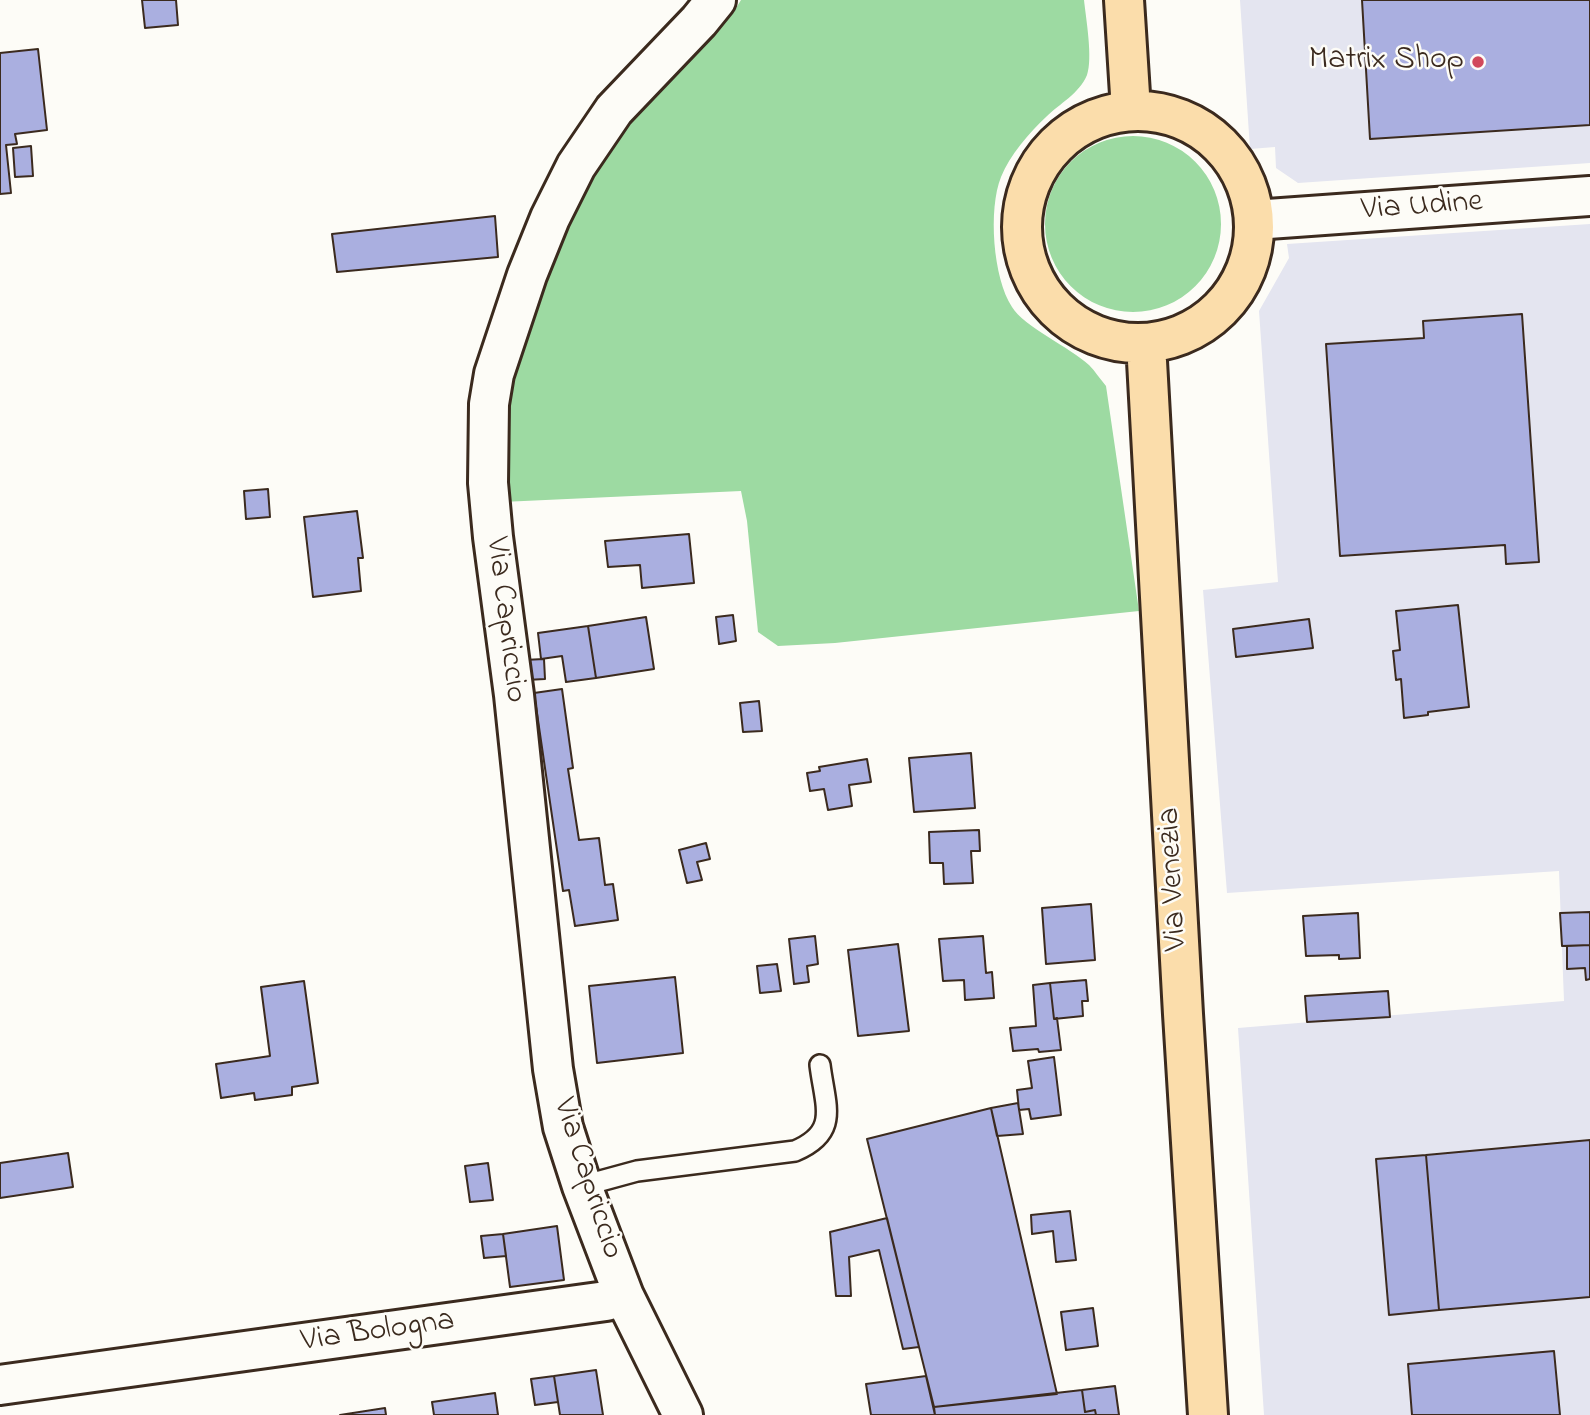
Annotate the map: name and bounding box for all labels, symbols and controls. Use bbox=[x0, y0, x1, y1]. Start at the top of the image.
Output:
place label: Matrix Shop bbox=[1309, 43, 1464, 81]
marker: Matrix Shop bbox=[1470, 54, 1486, 70]
street label: Via Udine bbox=[1360, 185, 1484, 231]
street label: Via Capriccio bbox=[475, 535, 533, 705]
street label: Via Venezia bbox=[1152, 806, 1198, 952]
street label: Via Capriccio bbox=[542, 1094, 630, 1264]
street label: Via Bologna bbox=[299, 1303, 457, 1363]

